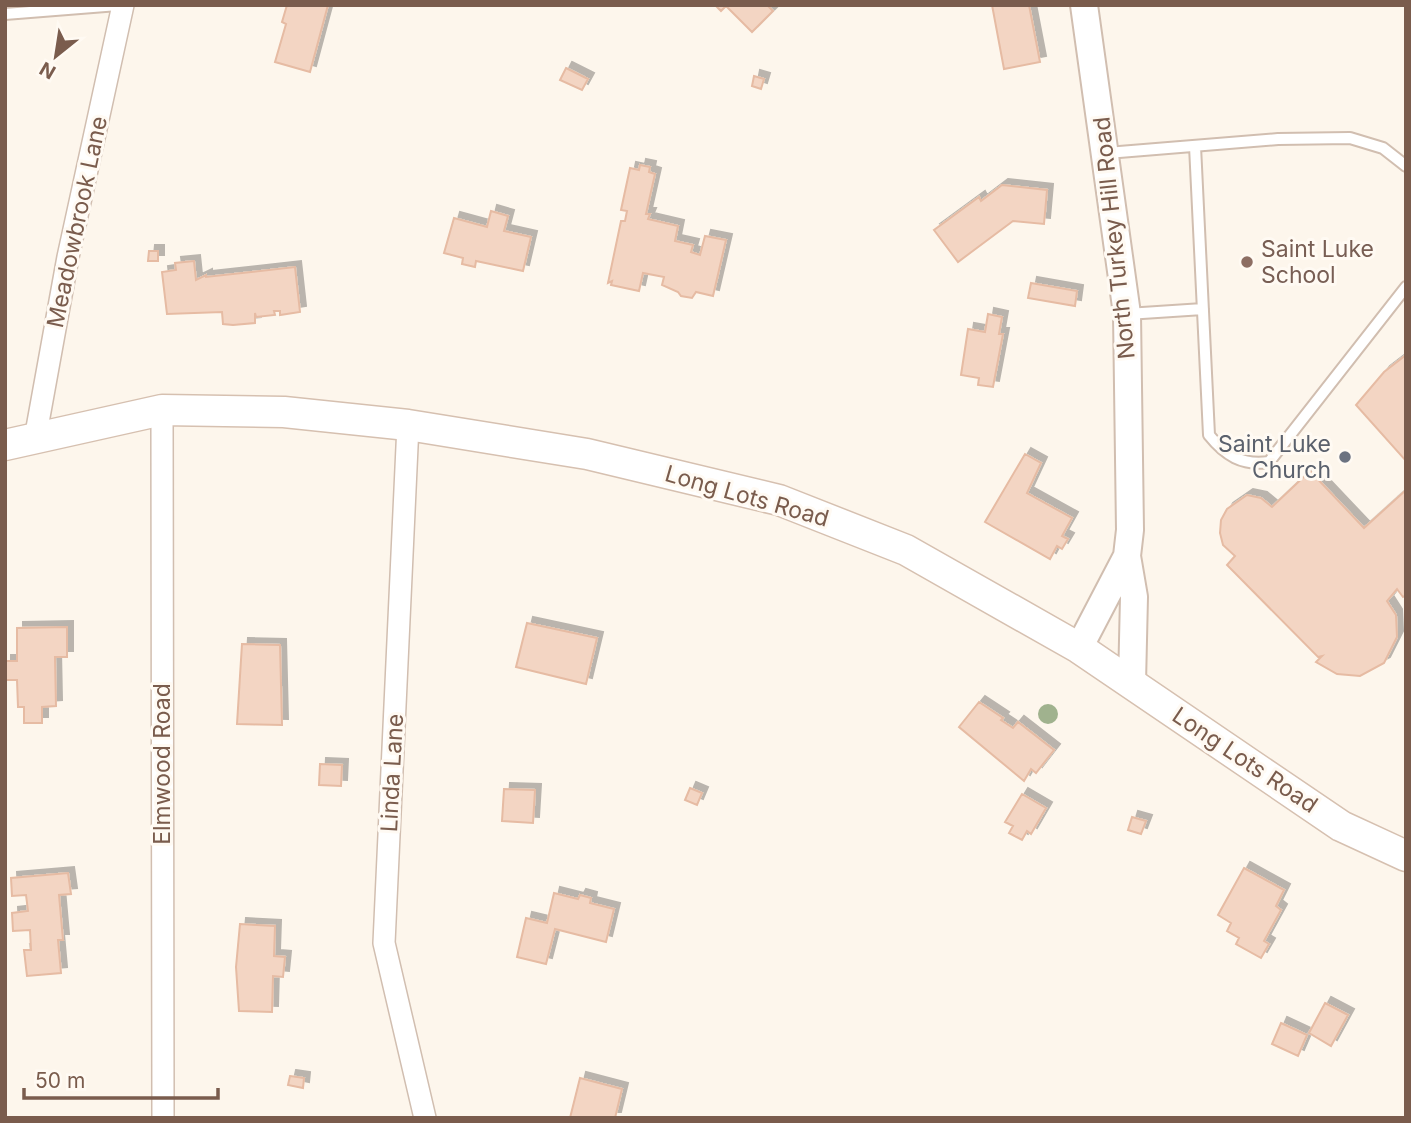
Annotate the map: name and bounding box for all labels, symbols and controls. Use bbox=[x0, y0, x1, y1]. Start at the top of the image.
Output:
north arrow bbox=[21, 21, 91, 91]
text: N bbox=[36, 57, 60, 84]
street label: Meadowbrook Lane bbox=[41, 114, 113, 330]
street label: North Turkey Hill Road bbox=[1087, 115, 1141, 361]
place label: Saint Luke School bbox=[1261, 235, 1374, 289]
marker: Saint Luke School bbox=[1239, 254, 1255, 270]
place label: Saint Luke Church bbox=[1218, 430, 1331, 484]
marker: Saint Luke Church bbox=[1337, 449, 1353, 465]
street label: Long Lots Road bbox=[662, 459, 832, 533]
street label: Elmwood Road bbox=[148, 683, 176, 845]
street label: Long Lots Road bbox=[1167, 701, 1323, 819]
street label: Linda Lane bbox=[375, 713, 409, 833]
scale bar bbox=[24, 1056, 219, 1100]
text: 50 m bbox=[35, 1068, 85, 1093]

